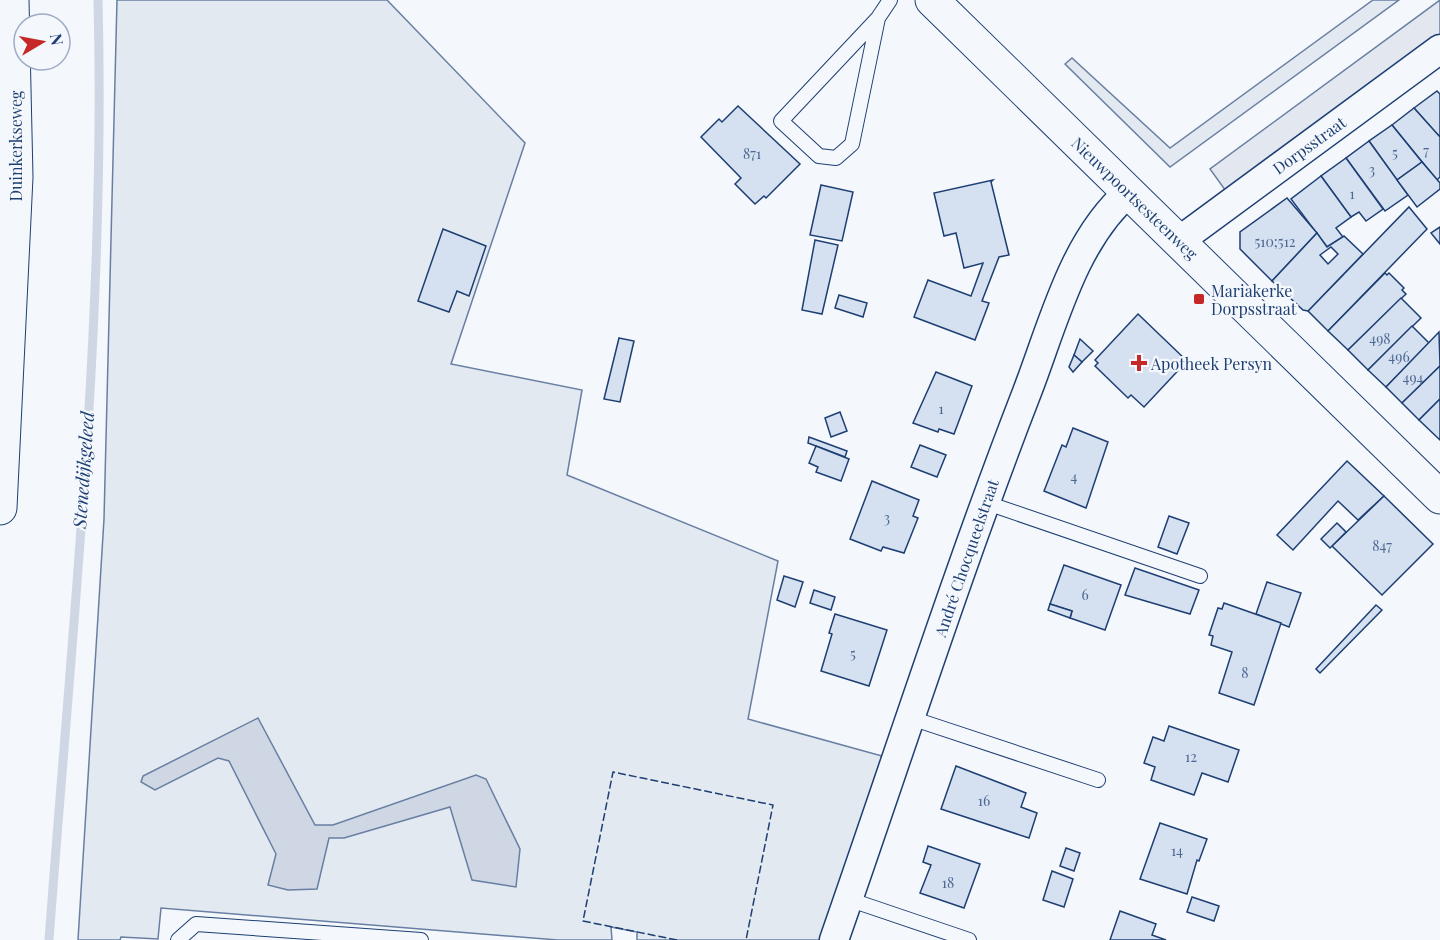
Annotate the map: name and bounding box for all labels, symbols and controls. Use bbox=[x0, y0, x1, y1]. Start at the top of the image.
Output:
north arrow bbox=[12, 12, 72, 72]
text: N bbox=[46, 32, 69, 47]
street label: Duinkerkseweg bbox=[5, 90, 26, 202]
street label: Dorpsstraat bbox=[1268, 111, 1350, 179]
street label: Nieuwpoortsesteenweg bbox=[1067, 132, 1203, 264]
house number: 7 bbox=[1423, 141, 1429, 160]
house number: 5 bbox=[1392, 143, 1398, 162]
house number: 871 bbox=[743, 144, 761, 163]
house number: 3 bbox=[1369, 160, 1375, 179]
house number: 1 bbox=[1349, 184, 1355, 203]
house number: 510;512 bbox=[1254, 232, 1296, 251]
place label: Mariakerke Dorpsstraat bbox=[1211, 280, 1297, 319]
marker: Mariakerke Dorpsstraat bbox=[1192, 292, 1206, 306]
house number: 498 bbox=[1369, 329, 1391, 348]
house number: 496 bbox=[1388, 347, 1410, 366]
place label: Apotheek Persyn bbox=[1150, 353, 1273, 374]
marker: Apotheek Persyn bbox=[1132, 356, 1146, 370]
house number: 494 bbox=[1403, 368, 1424, 387]
house number: 1 bbox=[938, 399, 944, 418]
water label: Stenedijkgeleed bbox=[67, 409, 99, 530]
house number: 4 bbox=[1071, 467, 1078, 486]
street label: André Chocqueelstraat bbox=[929, 476, 1003, 641]
house number: 3 bbox=[884, 508, 890, 527]
house number: 847 bbox=[1372, 536, 1392, 555]
house number: 6 bbox=[1081, 585, 1089, 604]
house number: 5 bbox=[850, 644, 856, 663]
house number: 8 bbox=[1241, 663, 1249, 682]
house number: 12 bbox=[1185, 747, 1197, 766]
house number: 16 bbox=[978, 791, 990, 810]
house number: 14 bbox=[1171, 841, 1183, 860]
house number: 18 bbox=[942, 873, 954, 892]

